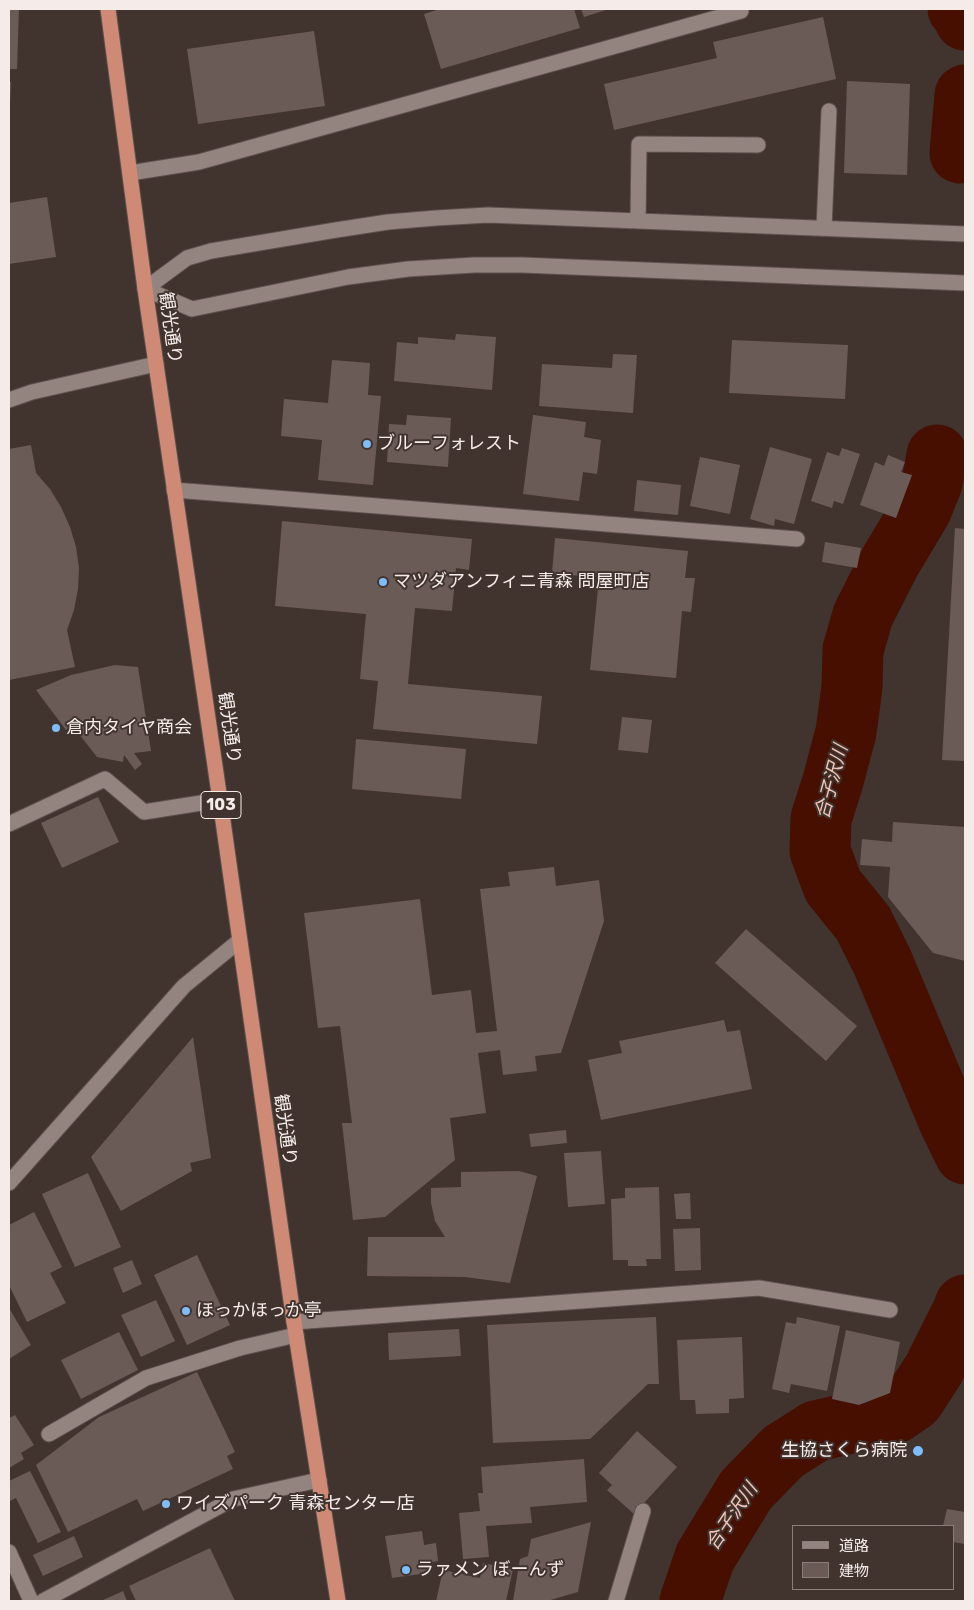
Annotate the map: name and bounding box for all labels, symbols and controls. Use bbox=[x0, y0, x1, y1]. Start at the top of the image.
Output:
street label: 観光通り bbox=[154, 291, 186, 365]
place label: ブルーフォレスト bbox=[377, 433, 521, 455]
marker: ブルーフォレスト bbox=[361, 438, 373, 450]
place label: マツダアンフィニ青森 問屋町店 bbox=[393, 571, 649, 593]
marker: マツダアンフィニ青森 問屋町店 bbox=[377, 576, 389, 588]
street label: 観光通り bbox=[213, 691, 245, 765]
place label: 倉内タイヤ商会 bbox=[66, 717, 192, 739]
marker: 倉内タイヤ商会 bbox=[50, 722, 62, 734]
water label: 合子沢川 bbox=[811, 742, 853, 822]
road number: 103 bbox=[201, 792, 241, 818]
street label: 観光通り bbox=[269, 1093, 301, 1167]
place label: ほっかほっか亭 bbox=[196, 1300, 322, 1322]
marker: ほっかほっか亭 bbox=[180, 1305, 192, 1317]
place label: 生協さくら病院 bbox=[781, 1440, 907, 1462]
marker: 生協さくら病院 bbox=[911, 1444, 925, 1458]
water label: 合子沢川 bbox=[701, 1479, 763, 1555]
place label: ワイズパーク 青森センター店 bbox=[176, 1493, 414, 1515]
marker: ワイズパーク 青森センター店 bbox=[160, 1498, 172, 1510]
legend bbox=[792, 1525, 954, 1590]
text: 道路 bbox=[839, 1537, 869, 1555]
place label: ラァメン ぼーんず bbox=[416, 1559, 564, 1581]
text: 建物 bbox=[839, 1562, 869, 1580]
marker: ラァメン ぼーんず bbox=[400, 1564, 412, 1576]

